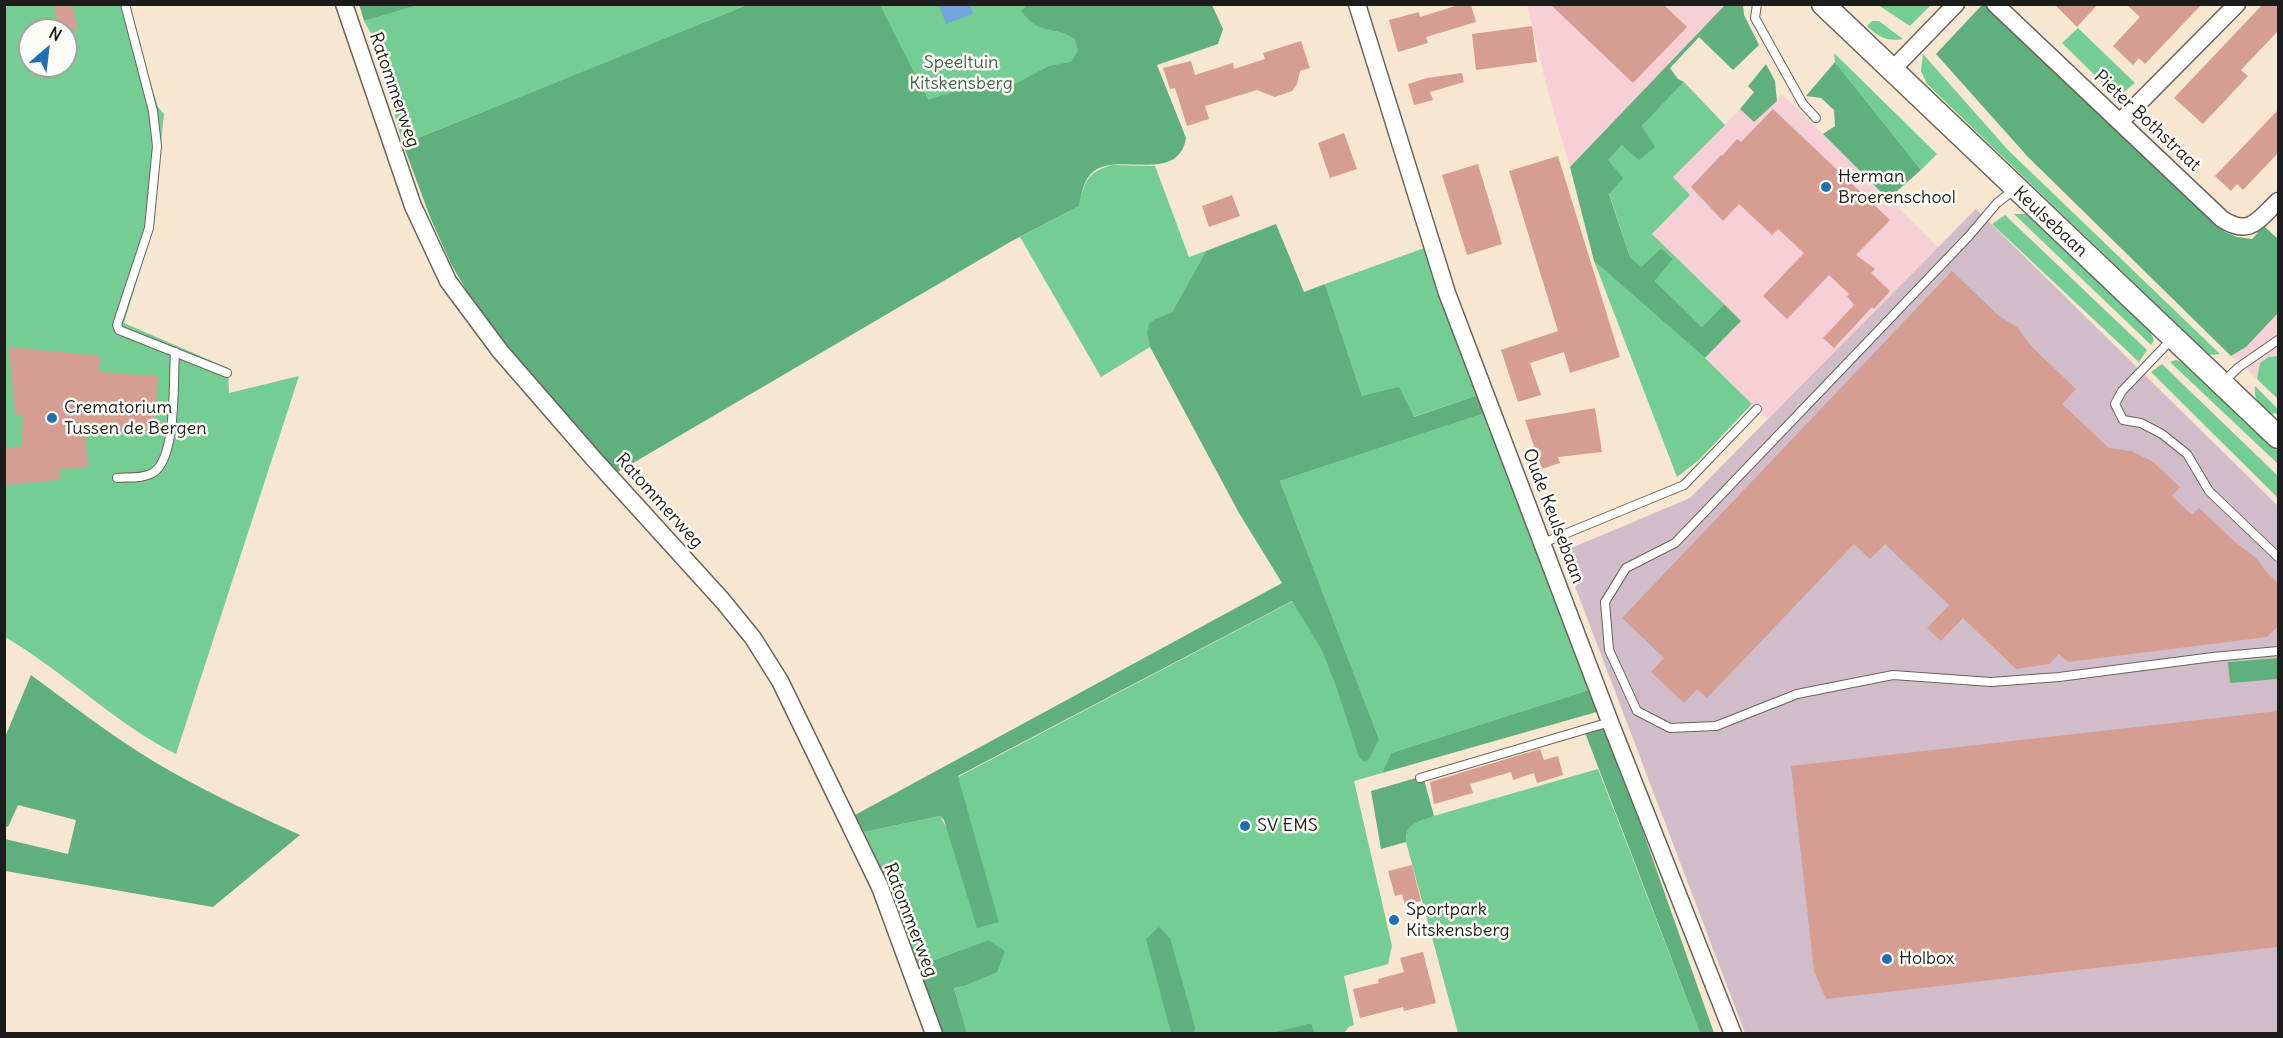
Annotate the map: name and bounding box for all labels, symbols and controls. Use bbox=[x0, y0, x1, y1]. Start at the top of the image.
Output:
north arrow bbox=[18, 18, 78, 78]
text: N bbox=[46, 22, 65, 45]
street label: Ratommerweg bbox=[364, 30, 424, 150]
park label: Speeltuin Kitskensberg bbox=[909, 52, 1013, 94]
street label: Pieter Bothstraat bbox=[2089, 66, 2205, 176]
place label: Herman Broerenschool bbox=[1838, 166, 1956, 208]
marker: Herman Broerenschool bbox=[1819, 180, 1833, 194]
street label: Keulsebaan bbox=[2008, 182, 2092, 262]
place label: Crematorium Tussen de Bergen bbox=[64, 397, 207, 440]
marker: Crematorium Tussen de Bergen bbox=[45, 411, 59, 425]
street label: Oude Keulsebaan bbox=[1517, 446, 1589, 586]
street label: Ratommerweg bbox=[611, 449, 707, 553]
place label: SV EMS bbox=[1257, 815, 1318, 837]
marker: SV EMS bbox=[1238, 819, 1252, 833]
street label: Ratommerweg bbox=[878, 860, 942, 980]
place label: Sportpark Kitskensberg bbox=[1406, 899, 1510, 942]
marker: Sportpark Kitskensberg bbox=[1387, 913, 1401, 927]
place label: Holbox bbox=[1899, 948, 1955, 970]
marker: Holbox bbox=[1880, 952, 1894, 966]

